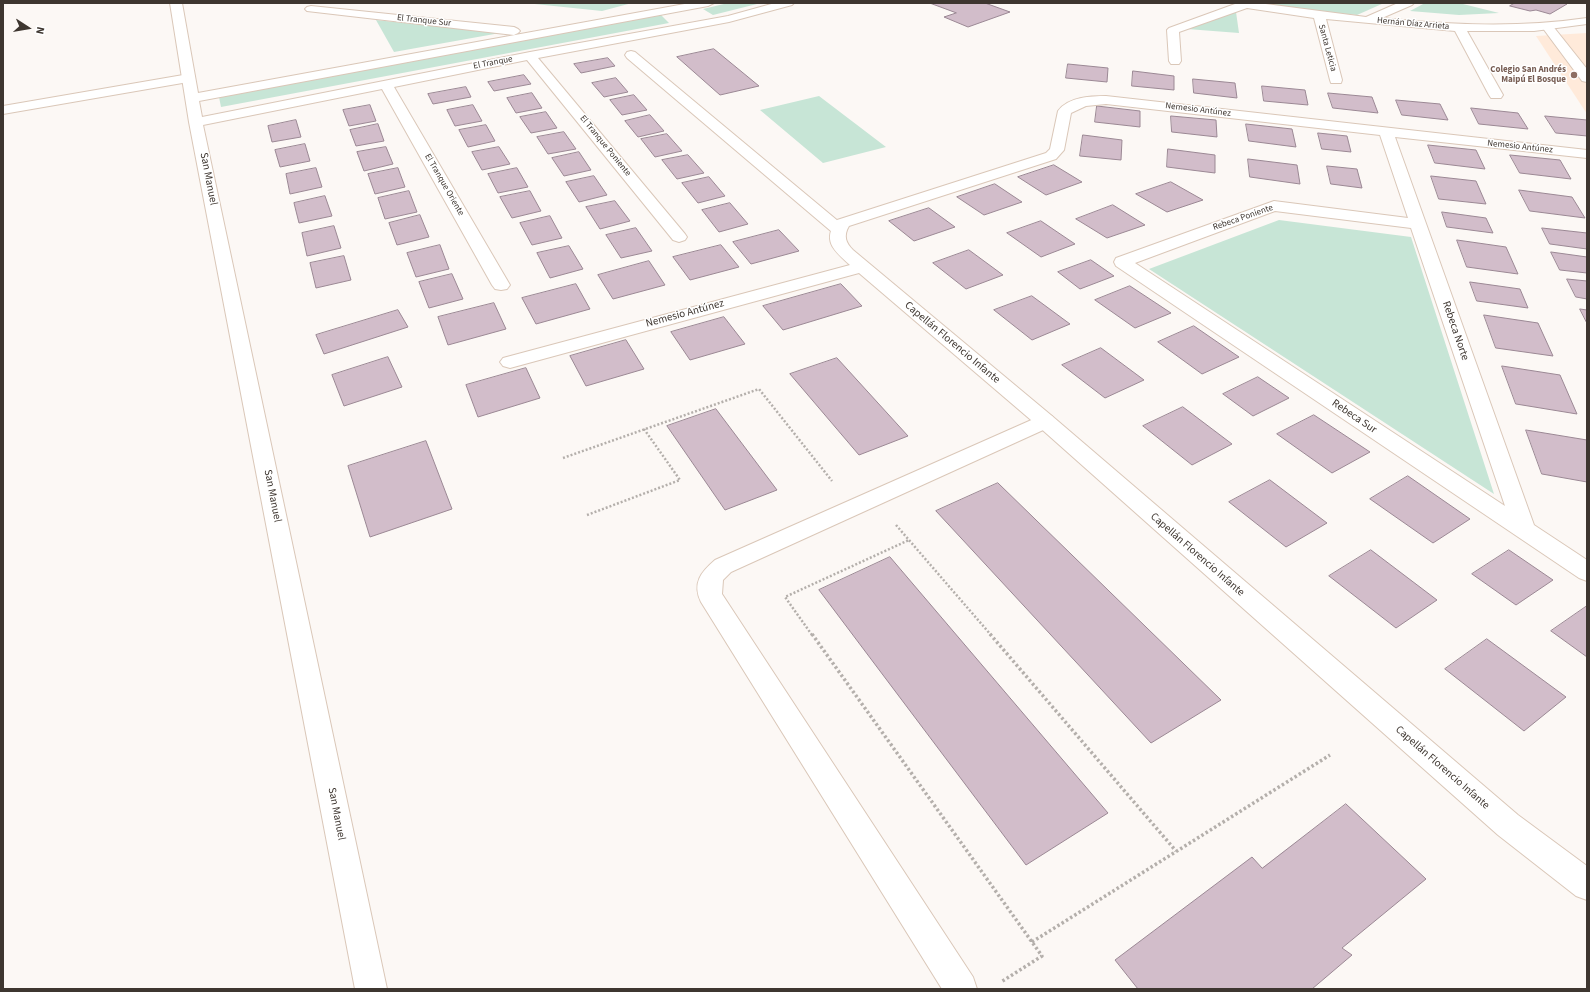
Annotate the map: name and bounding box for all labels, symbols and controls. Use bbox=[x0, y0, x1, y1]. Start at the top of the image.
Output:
north arrow bbox=[8, 8, 48, 48]
street label: El Tranque Sur bbox=[396, 13, 452, 29]
street label: Hernán Díaz Arrieta bbox=[1376, 15, 1450, 33]
street label: Santa Leticia bbox=[1316, 23, 1338, 73]
text: N bbox=[32, 25, 48, 36]
street label: El Tranque bbox=[472, 54, 514, 72]
place label: Colegio San Andrés Maipú El Bosque bbox=[1490, 65, 1566, 86]
marker: Colegio San Andrés Maipú El Bosque bbox=[1569, 70, 1579, 80]
street label: Nemesio Antúnez bbox=[1165, 101, 1231, 119]
street label: El Tranque Poniente bbox=[577, 113, 633, 179]
street label: Nemesio Antúnez bbox=[1487, 138, 1553, 156]
street label: San Manuel bbox=[196, 152, 220, 206]
street label: El Tranque Oriente bbox=[422, 152, 466, 218]
street label: Rebeca Poniente bbox=[1211, 203, 1275, 233]
street label: Nemesio Antúnez bbox=[644, 297, 726, 331]
street label: Capellán Florencio Infante bbox=[902, 299, 1002, 387]
street label: Rebeca Norte bbox=[1439, 300, 1471, 362]
street label: Rebeca Sur bbox=[1329, 397, 1379, 437]
street label: San Manuel bbox=[260, 469, 284, 523]
street label: Capellán Florencio Infante bbox=[1147, 510, 1247, 600]
street label: Capellán Florencio Infante bbox=[1392, 723, 1492, 813]
street label: San Manuel bbox=[324, 787, 348, 841]

